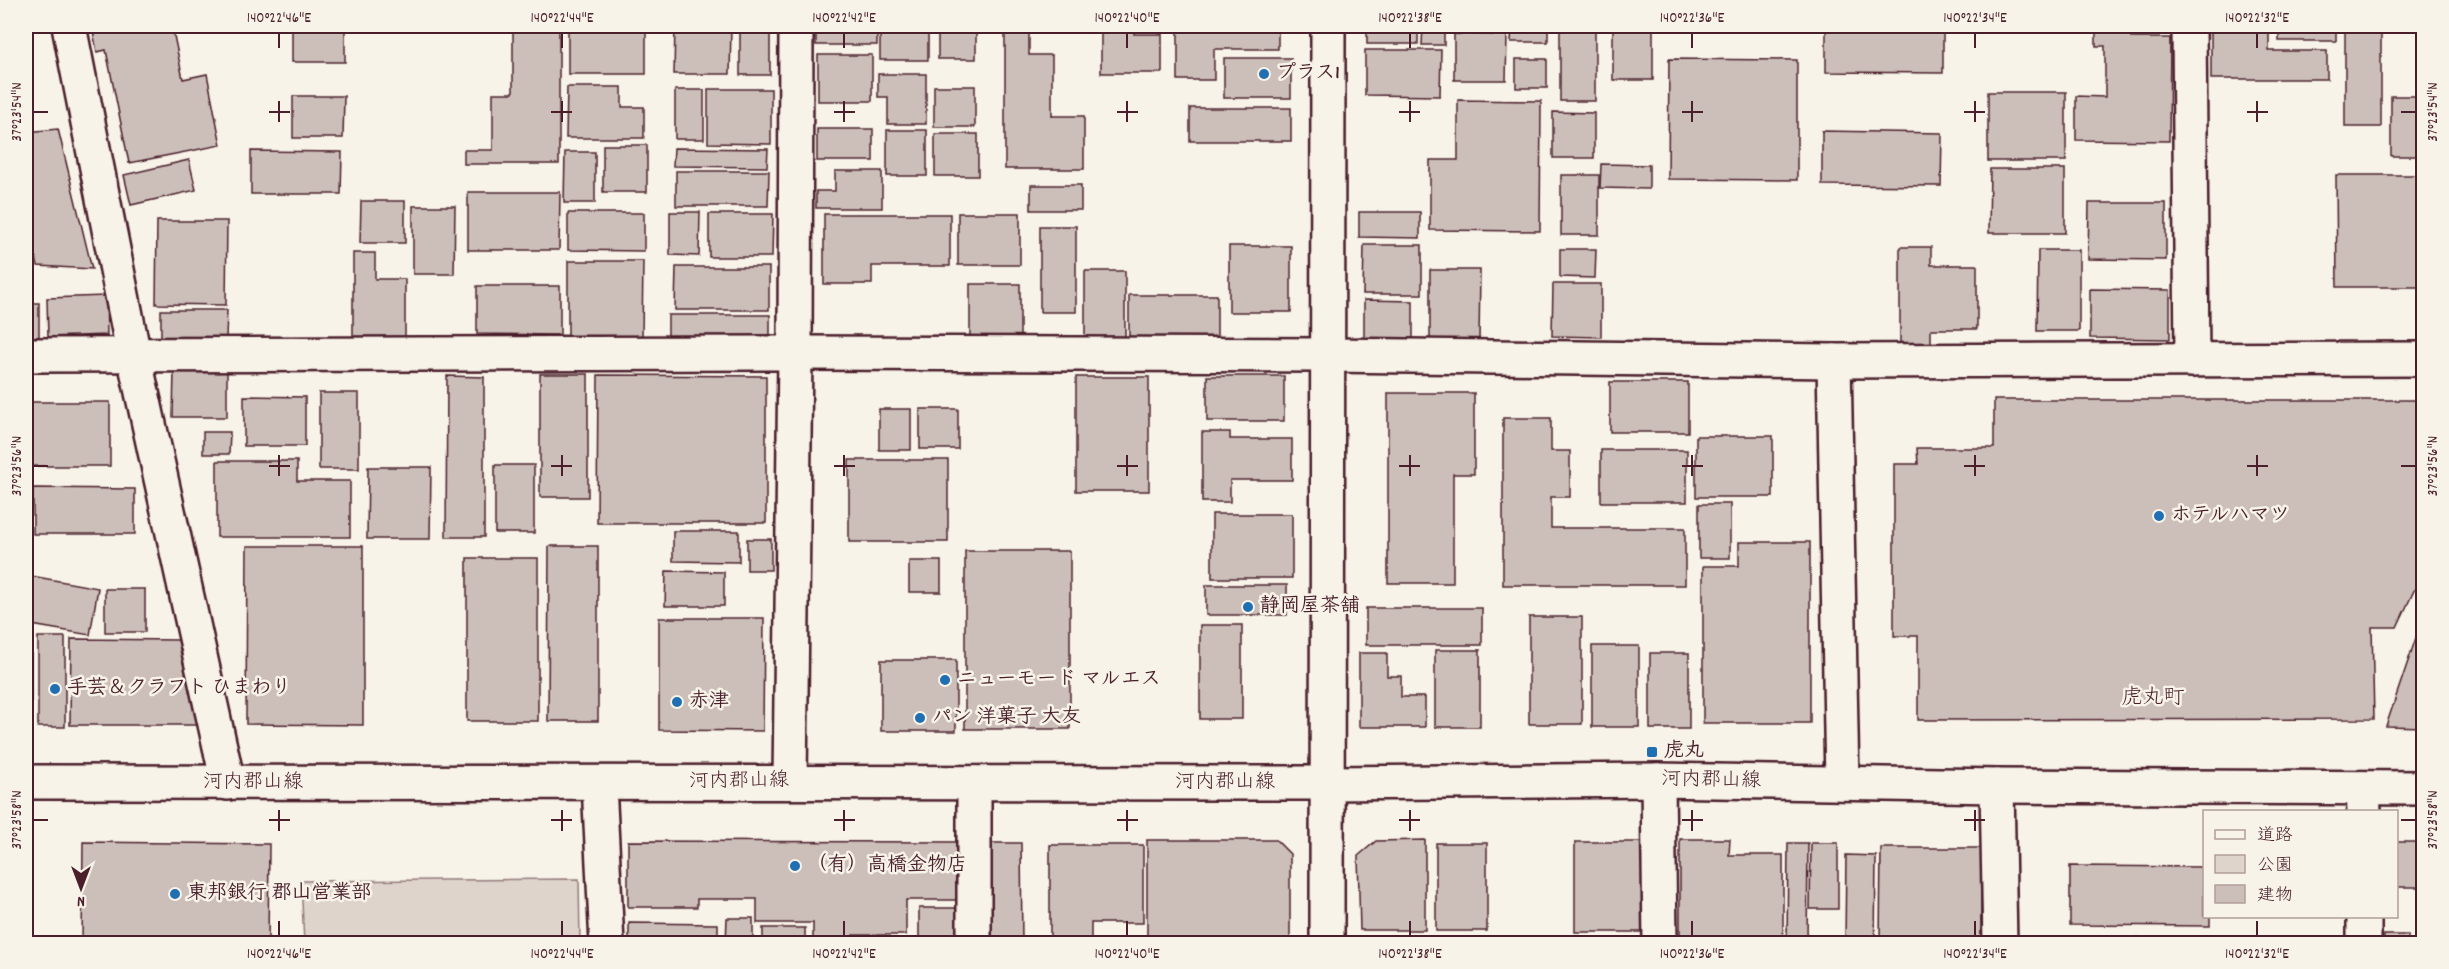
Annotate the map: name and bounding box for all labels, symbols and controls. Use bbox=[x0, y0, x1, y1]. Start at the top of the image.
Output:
text: 140°22'46"E bbox=[247, 8, 311, 30]
text: 140°22'44"E bbox=[530, 8, 594, 30]
text: 140°22'42"E bbox=[812, 8, 876, 30]
text: 140°22'40"E bbox=[1094, 8, 1160, 30]
text: 140°22'38"E bbox=[1378, 8, 1442, 30]
text: 140°22'36"E bbox=[1660, 8, 1725, 30]
text: 140°22'34"E bbox=[1943, 8, 2007, 30]
text: 140°22'32"E bbox=[2225, 8, 2289, 30]
place label: プラス1 bbox=[1276, 60, 1340, 88]
marker: プラス1 bbox=[1257, 67, 1271, 81]
text: 37°23'54"N bbox=[7, 82, 29, 142]
text: 37°23'54"N bbox=[2423, 82, 2445, 142]
text: 37°23'56"N bbox=[7, 436, 29, 496]
text: 37°23'56"N bbox=[2423, 436, 2445, 496]
place label: ホテルハマツ bbox=[2171, 502, 2290, 530]
marker: ホテルハマツ bbox=[2152, 509, 2166, 523]
place label: 静岡屋茶舗 bbox=[1260, 593, 1360, 621]
marker: 静岡屋茶舗 bbox=[1241, 600, 1255, 614]
place label: ニューモード マルエス bbox=[957, 666, 1161, 694]
marker: ニューモード マルエス bbox=[938, 673, 952, 687]
place label: 手芸＆クラフト ひまわり bbox=[67, 675, 292, 703]
marker: 手芸＆クラフト ひまわり bbox=[48, 682, 62, 696]
district label: 虎丸町 bbox=[2122, 684, 2185, 714]
place label: 赤津 bbox=[689, 688, 729, 716]
marker: 赤津 bbox=[670, 695, 684, 709]
place label: パン 洋菓子 大友 bbox=[932, 704, 1081, 732]
marker: パン 洋菓子 大友 bbox=[913, 711, 927, 725]
place label: 虎丸 bbox=[1664, 738, 1704, 766]
marker: 虎丸 bbox=[1645, 745, 1659, 759]
street label: 河内郡山線 bbox=[1661, 766, 1761, 796]
street label: 河内郡山線 bbox=[689, 767, 789, 797]
street label: 河内郡山線 bbox=[203, 769, 303, 797]
street label: 河内郡山線 bbox=[1175, 769, 1275, 797]
text: 37°23'58"N bbox=[7, 790, 29, 850]
text: 37°23'58"N bbox=[2423, 790, 2445, 850]
legend bbox=[2203, 810, 2398, 918]
text: 道路 bbox=[2257, 824, 2293, 849]
place label: （有）高橋金物店 bbox=[807, 852, 967, 880]
text: 公園 bbox=[2257, 854, 2293, 879]
north arrow bbox=[51, 858, 111, 918]
marker: （有）高橋金物店 bbox=[788, 859, 802, 873]
place label: 東邦銀行 郡山営業部 bbox=[187, 880, 372, 908]
text: 建物 bbox=[2257, 884, 2293, 909]
marker: 東邦銀行 郡山営業部 bbox=[168, 887, 182, 901]
text: N bbox=[77, 889, 85, 912]
text: 140°22'46"E bbox=[247, 944, 311, 966]
text: 140°22'44"E bbox=[530, 944, 594, 966]
text: 140°22'42"E bbox=[812, 944, 876, 966]
text: 140°22'40"E bbox=[1094, 944, 1160, 966]
text: 140°22'38"E bbox=[1378, 944, 1442, 966]
text: 140°22'36"E bbox=[1660, 944, 1725, 966]
text: 140°22'34"E bbox=[1943, 944, 2007, 966]
text: 140°22'32"E bbox=[2225, 944, 2289, 966]

